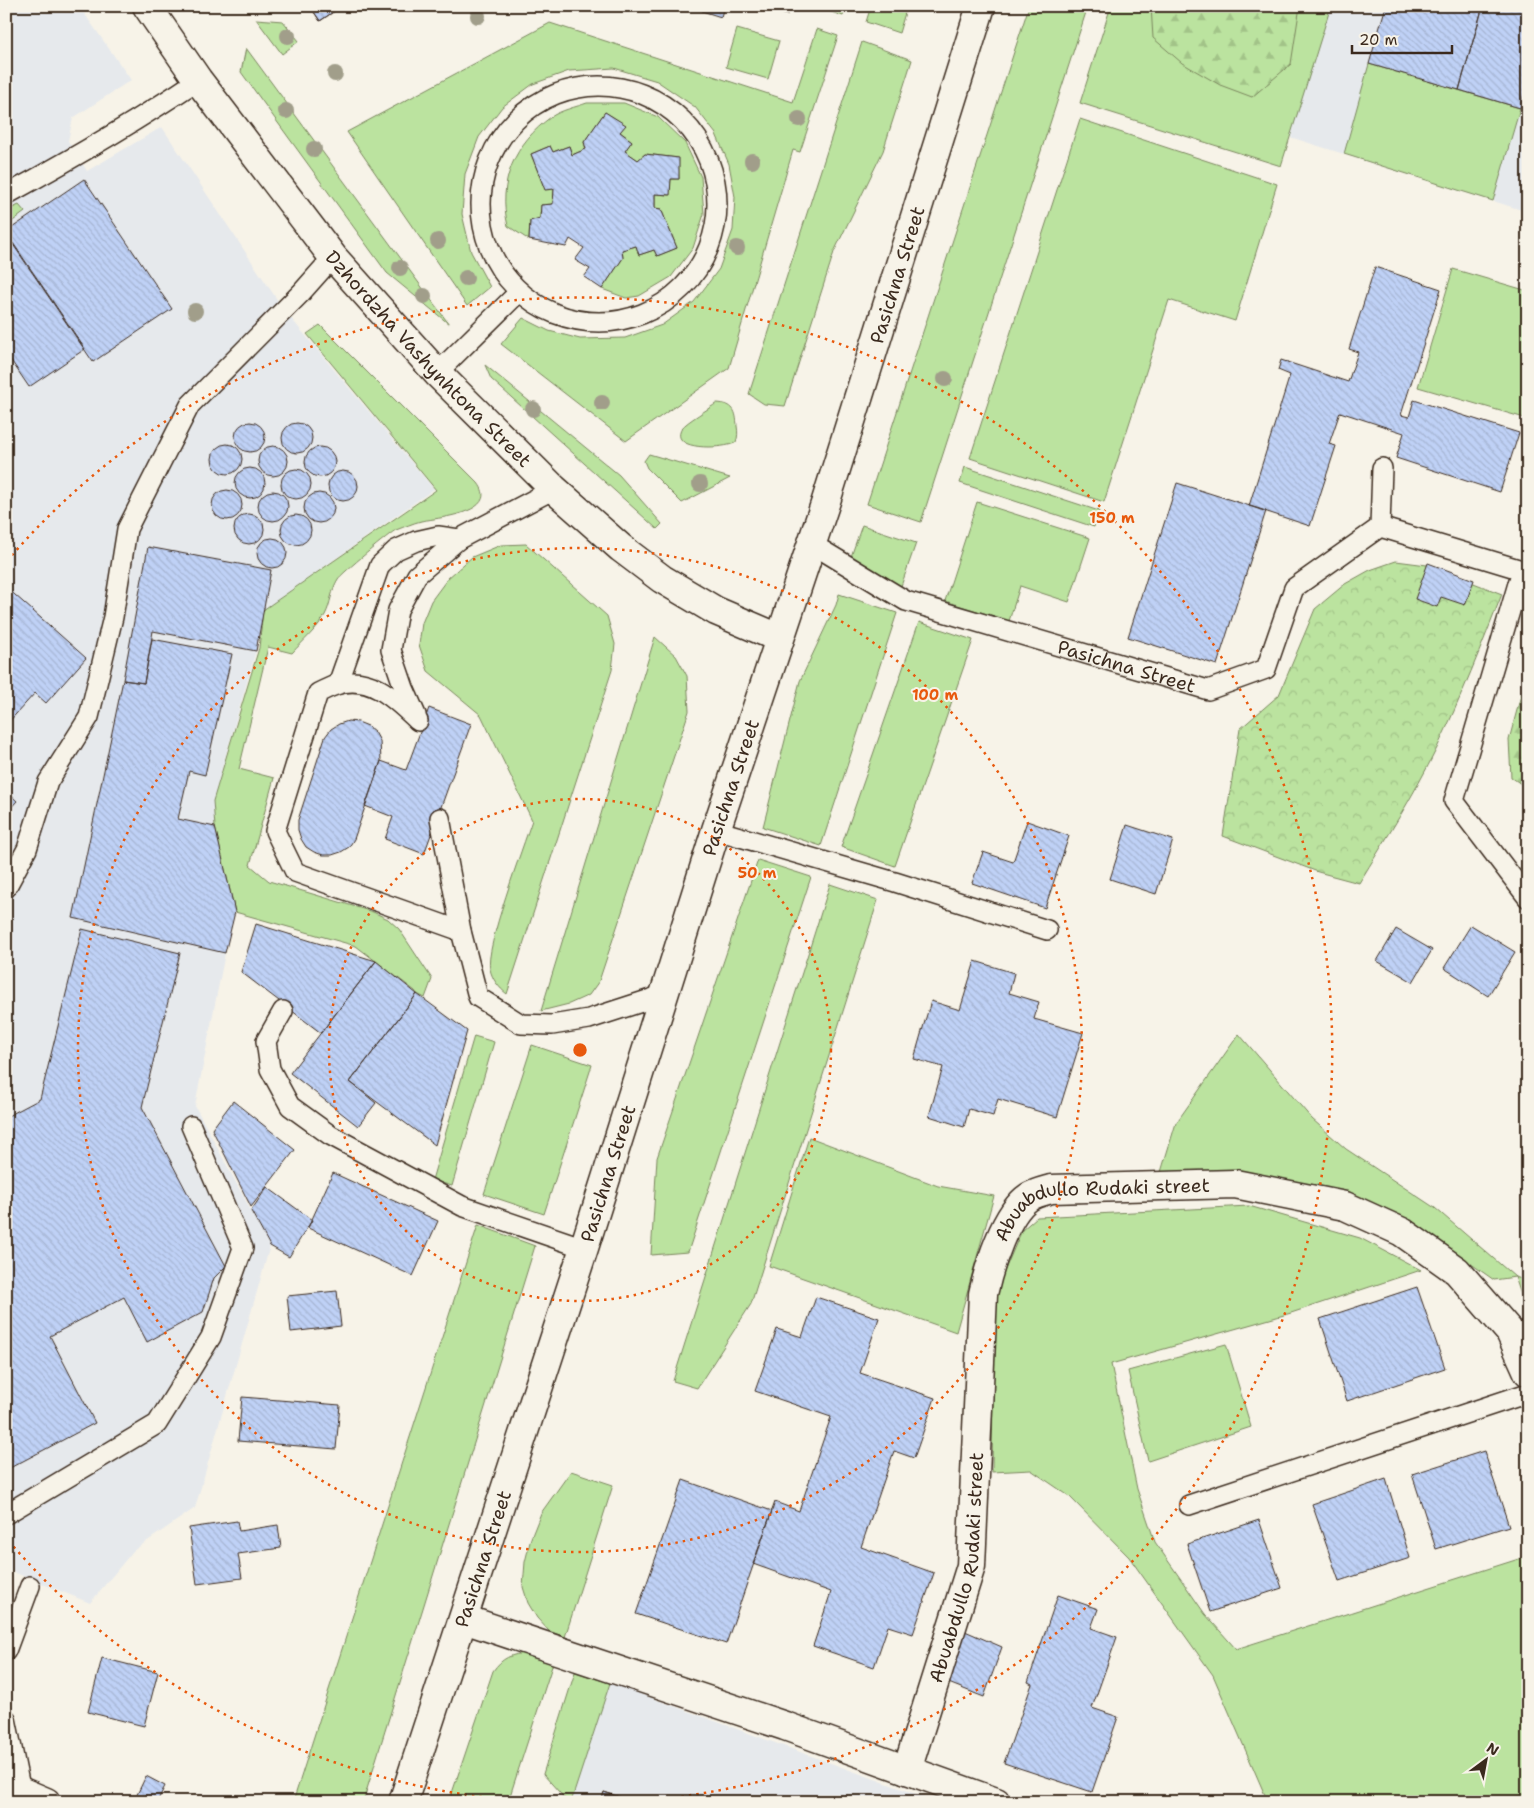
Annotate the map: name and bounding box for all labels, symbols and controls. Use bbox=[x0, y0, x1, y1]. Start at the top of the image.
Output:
scale bar bbox=[1352, 22, 1452, 54]
text: 20 m bbox=[1359, 30, 1398, 50]
street label: Pasichna Street bbox=[864, 203, 930, 347]
street label: Dzhordzha Vashynhtona Street bbox=[320, 245, 537, 472]
text: 150 m bbox=[1089, 508, 1135, 528]
street label: Pasichna Street bbox=[1055, 634, 1199, 698]
text: 100 m bbox=[912, 685, 958, 705]
street label: Pasichna Street bbox=[696, 716, 765, 859]
text: 50 m bbox=[738, 863, 777, 883]
centre of rings bbox=[571, 1041, 589, 1059]
street label: Pasichna Street bbox=[574, 1102, 641, 1245]
street label: Abuabdullo Rudaki street bbox=[988, 1172, 1210, 1245]
street label: Abuabdullo Rudaki street bbox=[923, 1452, 989, 1686]
street label: Pasichna Street bbox=[448, 1487, 517, 1630]
north arrow bbox=[1462, 1736, 1512, 1786]
text: N bbox=[1483, 1738, 1502, 1760]

